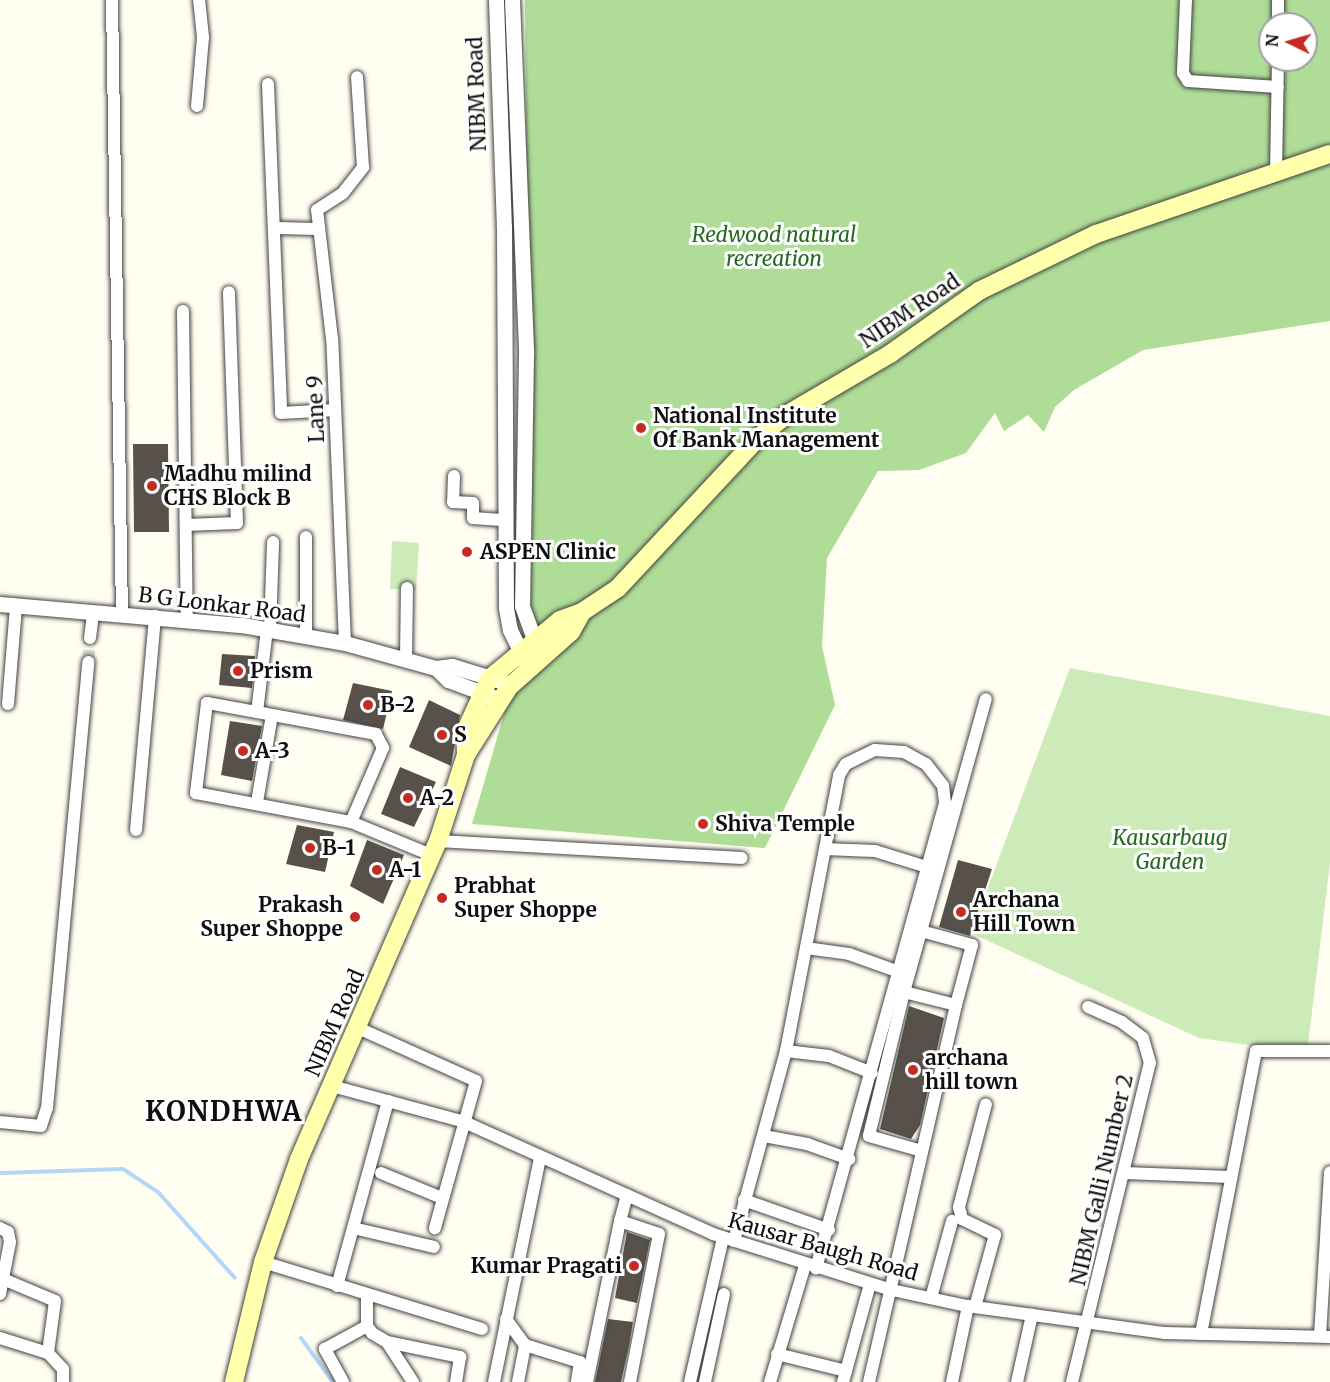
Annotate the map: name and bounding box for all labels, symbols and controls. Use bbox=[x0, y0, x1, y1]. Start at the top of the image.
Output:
north arrow bbox=[1258, 12, 1318, 72]
text: N bbox=[1262, 33, 1283, 48]
street label: NIBM Road bbox=[462, 36, 492, 152]
park label: Redwood natural recreation bbox=[692, 222, 856, 272]
street label: NIBM Road bbox=[855, 268, 965, 354]
street label: Lane 9 bbox=[302, 375, 330, 443]
place label: National Institute Of Bank Management bbox=[653, 403, 879, 453]
marker: National Institute Of Bank Management bbox=[634, 421, 648, 435]
place label: Madhu milind CHS Block B bbox=[164, 461, 312, 511]
marker: Madhu milind CHS Block B bbox=[145, 479, 159, 493]
place label: ASPEN Clinic bbox=[480, 539, 616, 565]
marker: ASPEN Clinic bbox=[458, 543, 476, 561]
street label: B G Lonkar Road bbox=[137, 582, 307, 628]
place label: Prism bbox=[250, 658, 313, 684]
marker: Prism bbox=[231, 664, 245, 678]
place label: B-2 bbox=[380, 692, 415, 718]
marker: B-2 bbox=[361, 698, 375, 712]
place label: S bbox=[454, 722, 467, 748]
marker: S bbox=[435, 728, 449, 742]
place label: A-3 bbox=[255, 738, 290, 764]
marker: A-3 bbox=[236, 744, 250, 758]
place label: A-2 bbox=[420, 785, 454, 811]
marker: A-2 bbox=[401, 791, 415, 805]
place label: Shiva Temple bbox=[715, 811, 855, 837]
marker: Shiva Temple bbox=[696, 817, 710, 831]
park label: Kausarbaug Garden bbox=[1112, 825, 1228, 875]
place label: B-1 bbox=[322, 835, 355, 861]
marker: B-1 bbox=[303, 841, 317, 855]
place label: A-1 bbox=[389, 857, 421, 883]
marker: A-1 bbox=[370, 863, 384, 877]
place label: Prabhat Super Shoppe bbox=[454, 873, 597, 923]
place label: Archana Hill Town bbox=[973, 887, 1075, 937]
marker: Prabhat Super Shoppe bbox=[435, 891, 449, 905]
place label: Prakash Super Shoppe bbox=[200, 892, 343, 942]
marker: Archana Hill Town bbox=[954, 905, 968, 919]
marker: Prakash Super Shoppe bbox=[348, 910, 362, 924]
street label: NIBM Road bbox=[300, 965, 370, 1081]
place label: archana hill town bbox=[925, 1045, 1018, 1095]
marker: archana hill town bbox=[906, 1063, 920, 1077]
street label: NIBM Galli Number 2 bbox=[1065, 1072, 1139, 1288]
district label: KONDHWA bbox=[145, 1096, 303, 1128]
street label: Kausar Baugh Road bbox=[725, 1208, 921, 1286]
place label: Kumar Pragati bbox=[471, 1253, 622, 1279]
marker: Kumar Pragati bbox=[627, 1259, 641, 1273]

